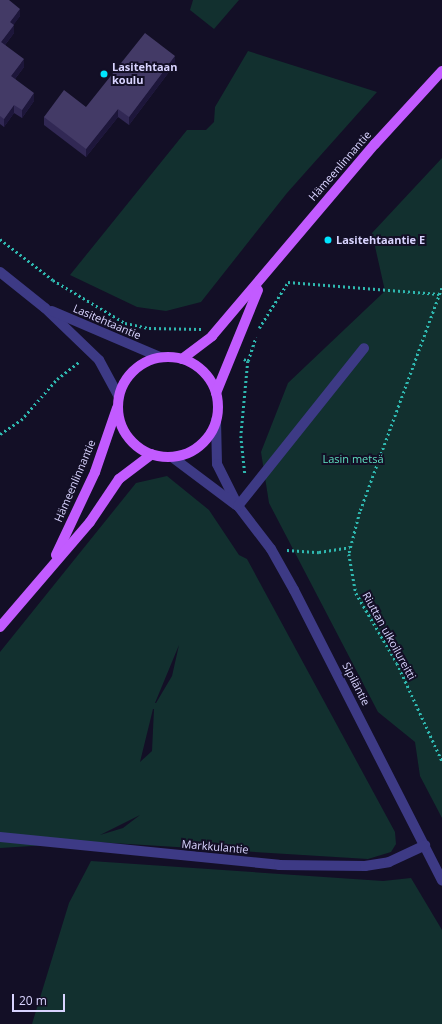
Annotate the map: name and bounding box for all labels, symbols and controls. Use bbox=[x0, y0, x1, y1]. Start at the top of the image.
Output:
place label: Lasitehtaan koulu bbox=[112, 61, 177, 87]
marker: Lasitehtaan koulu bbox=[99, 69, 109, 79]
street label: Hämeenlinnantie bbox=[306, 128, 374, 204]
place label: Lasitehtaantie E bbox=[336, 233, 425, 247]
marker: Lasitehtaantie E bbox=[323, 235, 333, 245]
street label: Lasitehtaantie bbox=[71, 302, 143, 342]
street label: Hämeenlinnantie bbox=[52, 438, 98, 524]
park label: Lasin metsä bbox=[322, 452, 384, 466]
street label: Riuttan ulkoilureitti bbox=[359, 590, 419, 682]
street label: Sipiläntie bbox=[339, 660, 373, 708]
street label: Markkulantie bbox=[181, 837, 249, 857]
scale bar bbox=[14, 986, 67, 1012]
text: 20 m bbox=[19, 992, 47, 1009]

